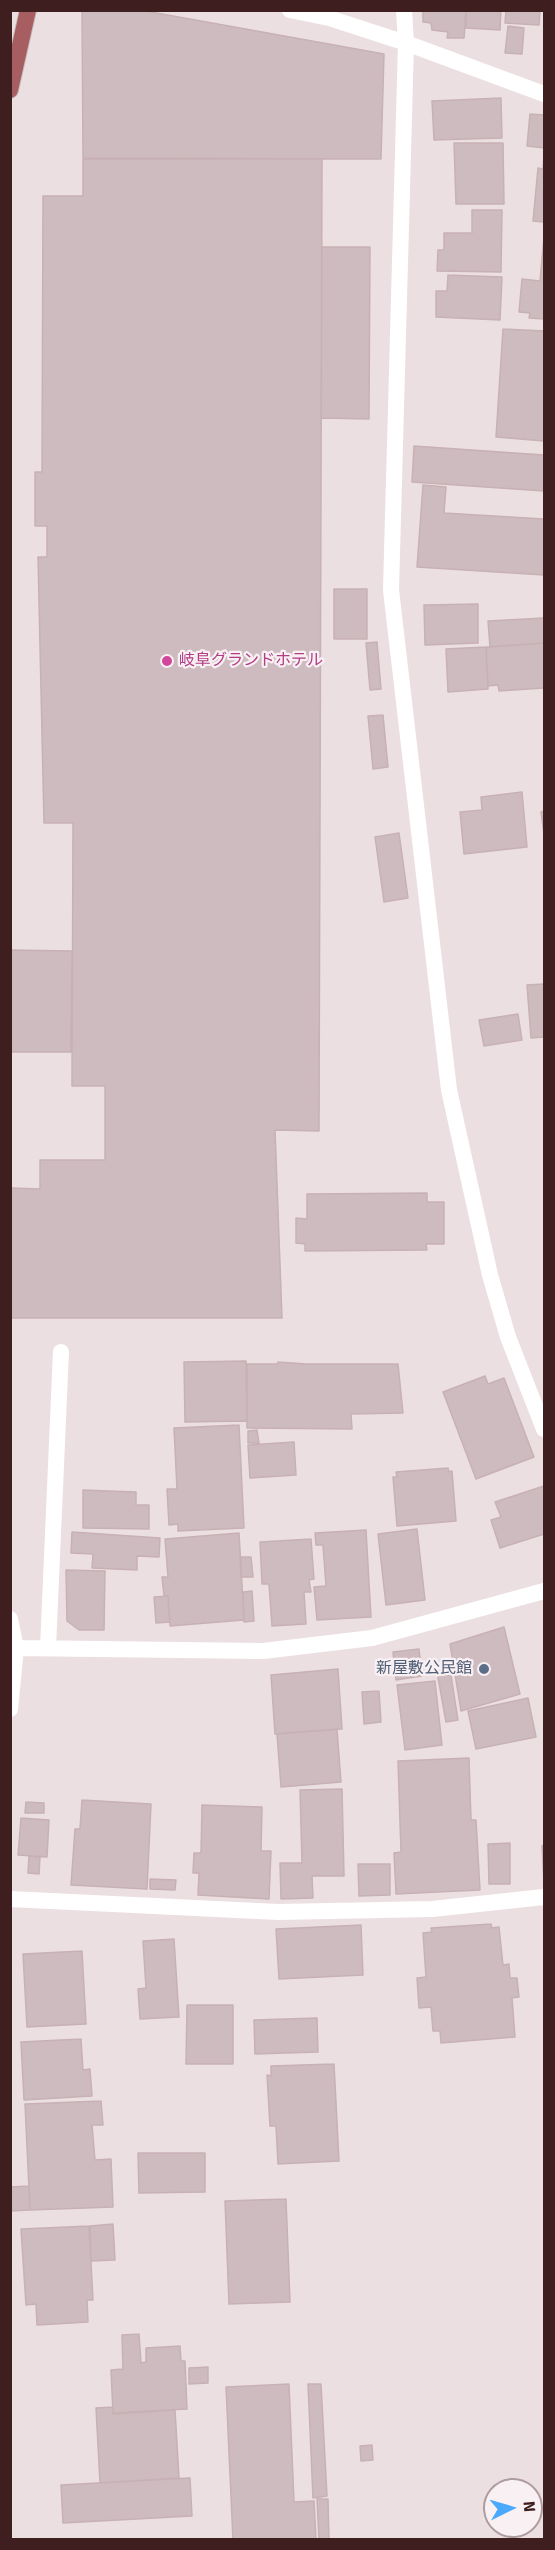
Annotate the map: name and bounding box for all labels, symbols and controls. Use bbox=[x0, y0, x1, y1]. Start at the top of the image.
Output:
place label: 岐阜グランドホテル bbox=[179, 651, 323, 671]
marker: 岐阜グランドホテル bbox=[160, 654, 174, 668]
place label: 新屋敷公民館 bbox=[376, 1659, 472, 1679]
marker: 新屋敷公民館 bbox=[477, 1662, 491, 1676]
north arrow bbox=[483, 2478, 543, 2538]
text: N bbox=[518, 2500, 539, 2513]

